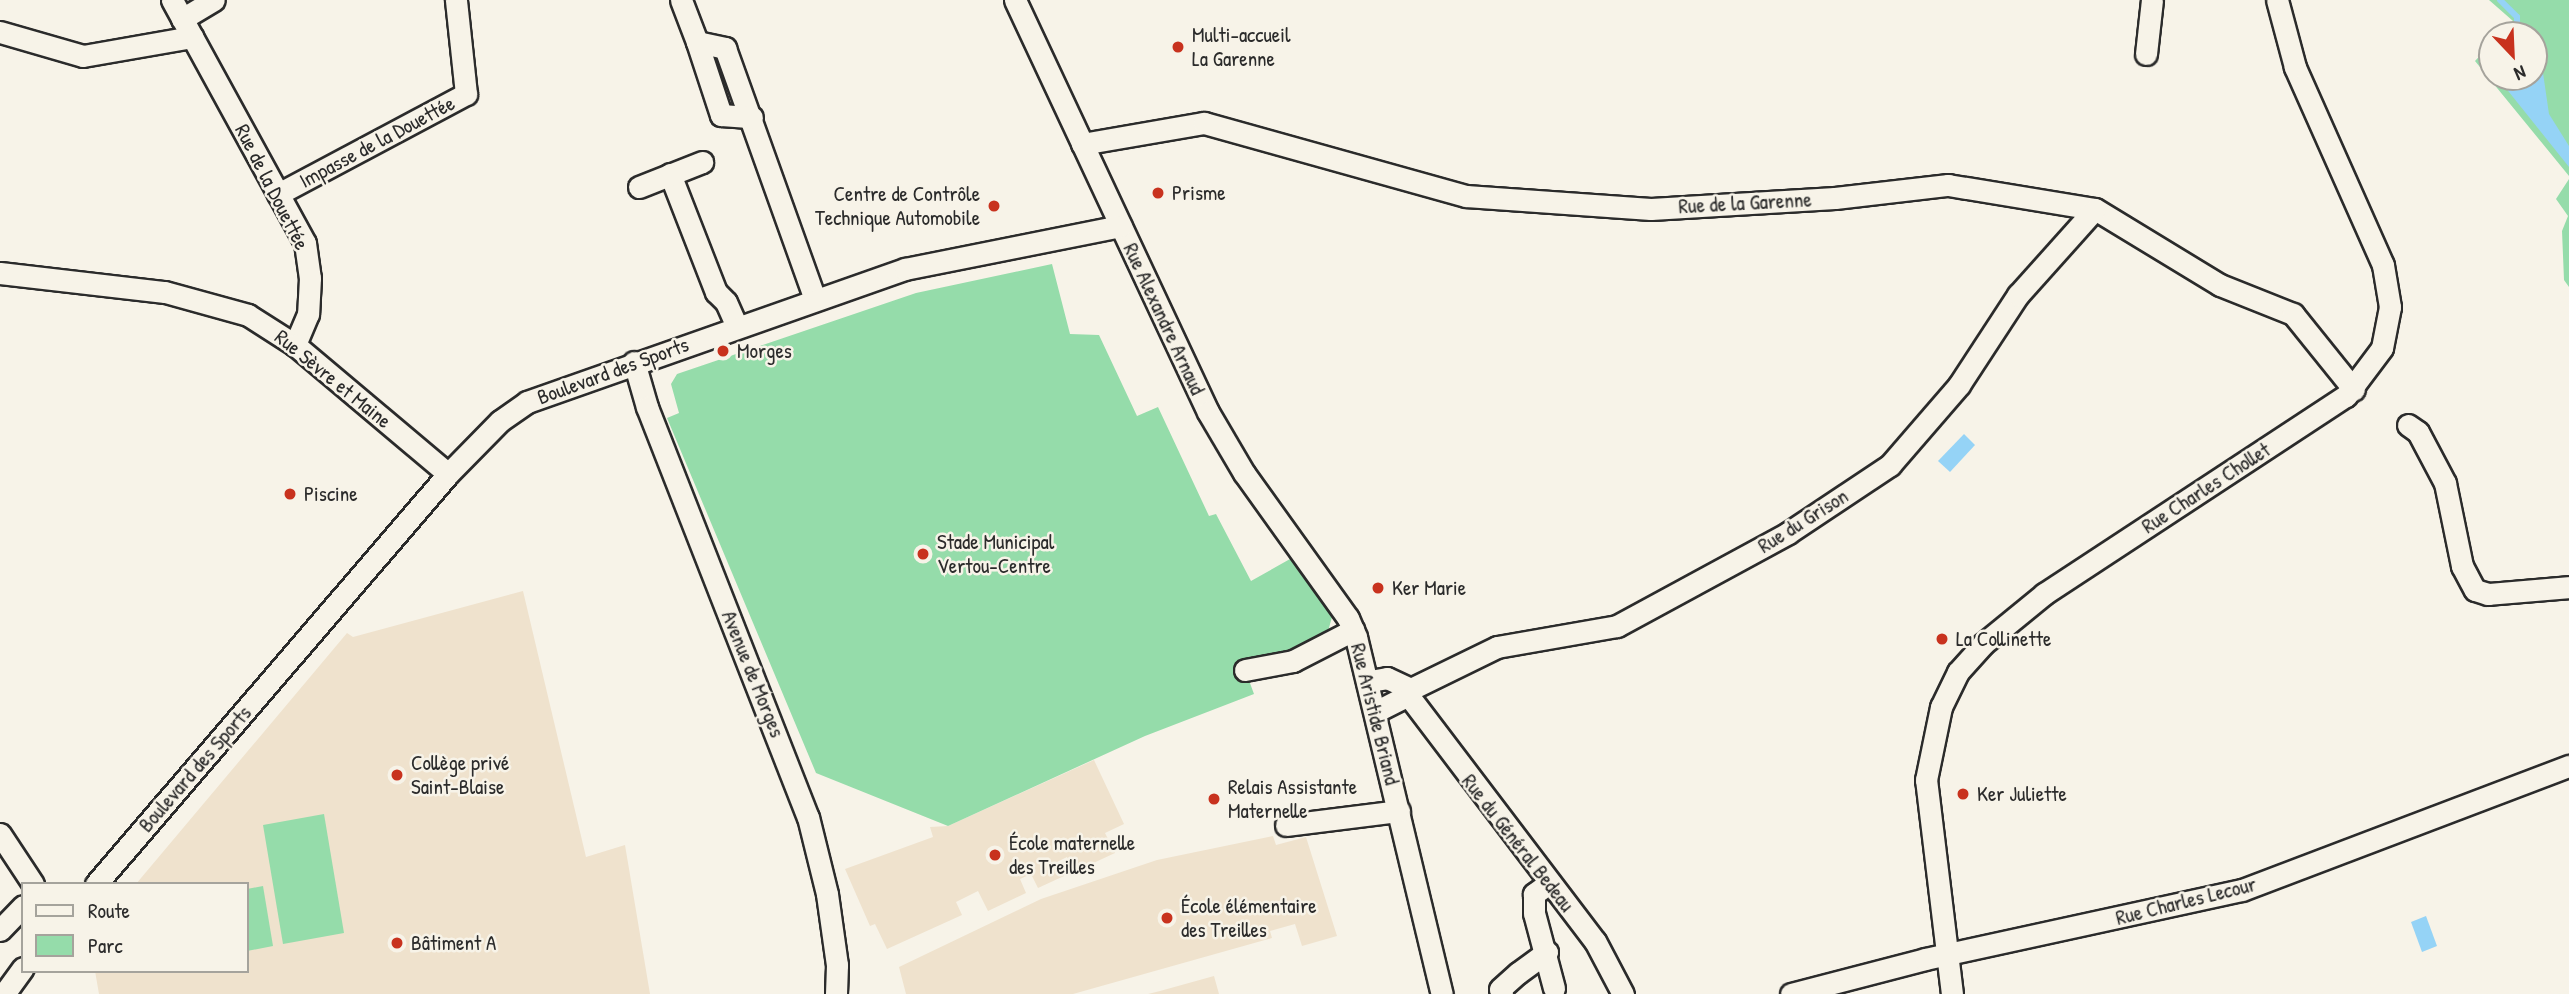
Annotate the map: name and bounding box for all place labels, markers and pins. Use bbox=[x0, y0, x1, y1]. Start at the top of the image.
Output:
place label: Multi-accueil La Garenne bbox=[1192, 22, 1290, 72]
marker: Multi-accueil La Garenne bbox=[1170, 39, 1186, 55]
place label: Prisme bbox=[1172, 180, 1226, 206]
place label: Centre de Contrôle Technique Automobile bbox=[815, 181, 980, 231]
marker: Prisme bbox=[1150, 185, 1166, 201]
marker: Centre de Contrôle Technique Automobile bbox=[986, 198, 1002, 214]
place label: Morges bbox=[737, 338, 792, 364]
marker: Morges bbox=[715, 343, 731, 359]
place label: Piscine bbox=[304, 481, 358, 507]
marker: Piscine bbox=[282, 486, 298, 502]
place label: Stade Municipal Vertou-Centre bbox=[937, 529, 1054, 579]
marker: Stade Municipal Vertou-Centre bbox=[915, 546, 931, 562]
place label: Ker Marie bbox=[1392, 575, 1466, 601]
marker: Ker Marie bbox=[1370, 580, 1386, 596]
place label: La Collinette bbox=[1956, 626, 2051, 652]
marker: La Collinette bbox=[1934, 631, 1950, 647]
place label: Collège privé Saint-Blaise bbox=[411, 750, 509, 800]
marker: Collège privé Saint-Blaise bbox=[389, 767, 405, 783]
place label: Relais Assistante Maternelle bbox=[1228, 774, 1357, 824]
place label: Ker Juliette bbox=[1977, 781, 2067, 807]
marker: Ker Juliette bbox=[1955, 786, 1971, 802]
marker: Relais Assistante Maternelle bbox=[1206, 791, 1222, 807]
place label: École maternelle des Treilles bbox=[1009, 830, 1135, 880]
marker: École maternelle des Treilles bbox=[987, 847, 1003, 863]
place label: École élémentaire des Treilles bbox=[1181, 893, 1317, 943]
marker: École élémentaire des Treilles bbox=[1159, 910, 1175, 926]
place label: Bâtiment A bbox=[411, 930, 496, 956]
marker: Bâtiment A bbox=[389, 935, 405, 951]

